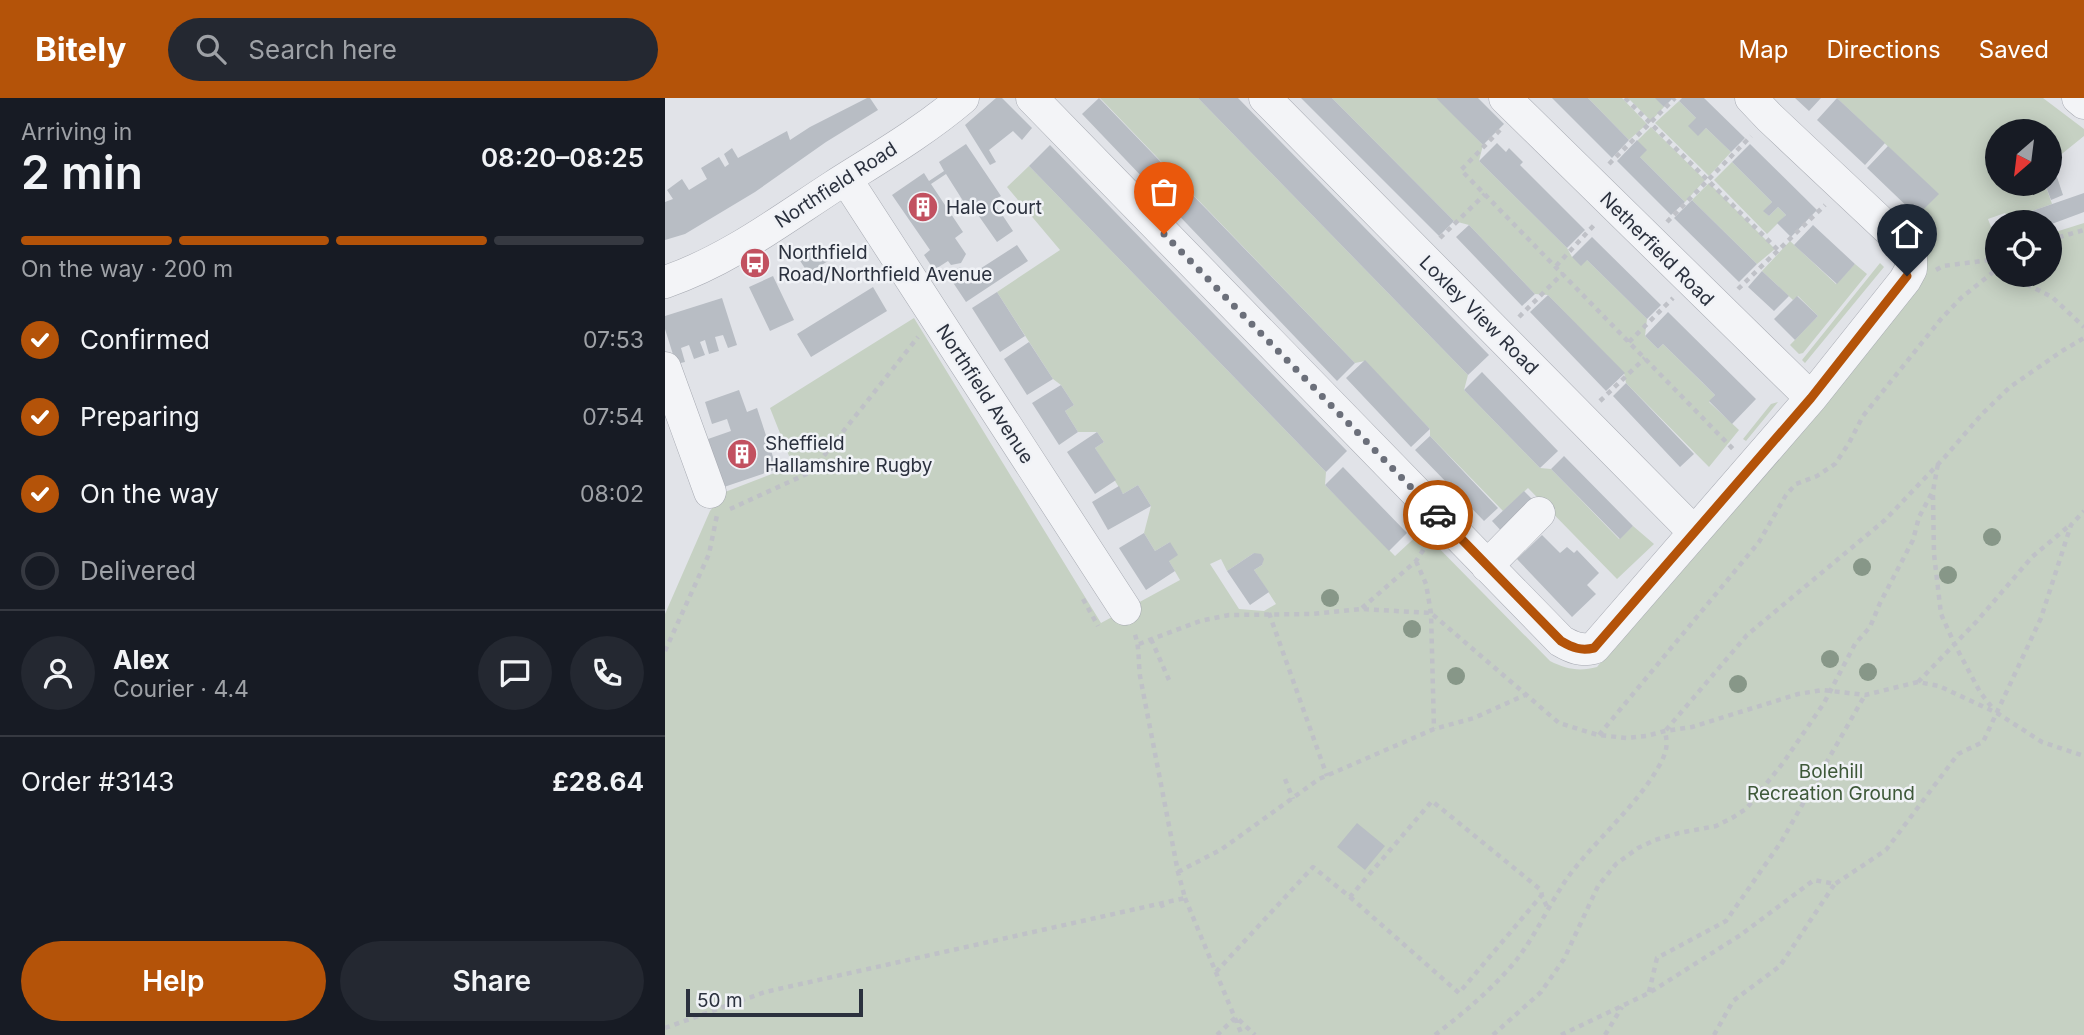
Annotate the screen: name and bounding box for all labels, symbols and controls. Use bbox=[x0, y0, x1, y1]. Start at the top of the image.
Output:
search box bbox=[168, 18, 658, 81]
text: Bitely bbox=[35, 29, 126, 69]
icon: search bbox=[192, 30, 230, 68]
text: Search here bbox=[248, 34, 397, 65]
text: Map bbox=[1739, 35, 1788, 64]
text: Directions bbox=[1826, 35, 1941, 64]
text: Saved bbox=[1979, 35, 2049, 64]
text: Arriving in bbox=[21, 118, 132, 146]
north arrow bbox=[1985, 119, 2061, 196]
map controls bbox=[1985, 119, 2062, 287]
street label: Northfield Road bbox=[771, 137, 901, 233]
text: 08:20–08:25 bbox=[481, 142, 644, 173]
text: 2 min bbox=[21, 144, 143, 200]
pin bbox=[1134, 162, 1194, 234]
icon: bag bbox=[1145, 173, 1183, 211]
street label: Netherfield Road bbox=[1595, 187, 1719, 311]
building icon: Hale Court bbox=[906, 190, 940, 224]
place label: Hale Court bbox=[946, 196, 1042, 219]
pin bbox=[1877, 204, 1937, 276]
button: locate bbox=[1985, 210, 2062, 287]
icon: home bbox=[1888, 215, 1926, 253]
place label: Northfield Road/Northfield Avenue bbox=[778, 241, 992, 286]
bus stop icon: Northfield Road/Northfield Avenue bbox=[738, 246, 772, 280]
street label: Loxley View Road bbox=[1415, 251, 1543, 379]
text: On the way · 200 m bbox=[21, 255, 233, 283]
street label: Northfield Avenue bbox=[931, 320, 1039, 468]
icon: check bbox=[21, 321, 59, 359]
text: Confirmed bbox=[80, 324, 210, 355]
text: 07:53 bbox=[583, 326, 644, 354]
icon: check bbox=[21, 398, 59, 436]
text: Preparing bbox=[80, 401, 200, 432]
text: 07:54 bbox=[582, 403, 644, 431]
place label: Sheffield Hallamshire Rugby bbox=[765, 432, 933, 477]
building icon: Sheffield Hallamshire Rugby bbox=[725, 437, 759, 471]
icon: check bbox=[21, 475, 59, 513]
text: On the way bbox=[80, 478, 219, 509]
text: 08:02 bbox=[580, 480, 644, 508]
courier bbox=[1403, 480, 1473, 550]
icon: car bbox=[1419, 496, 1457, 534]
text: Delivered bbox=[80, 555, 196, 586]
button: person bbox=[21, 636, 95, 710]
button: chat bbox=[478, 636, 552, 710]
button: phone bbox=[570, 636, 644, 710]
text: Alex bbox=[113, 644, 170, 675]
text: Courier · 4.4 bbox=[113, 675, 249, 703]
park label: Bolehill Recreation Ground bbox=[1747, 760, 1915, 805]
text: Order #3143 bbox=[21, 766, 174, 797]
text: £28.64 bbox=[552, 766, 644, 797]
button: Help bbox=[21, 941, 326, 1021]
button: Share bbox=[340, 941, 644, 1021]
scale bar bbox=[686, 986, 863, 1018]
text: 50 m bbox=[697, 989, 743, 1012]

